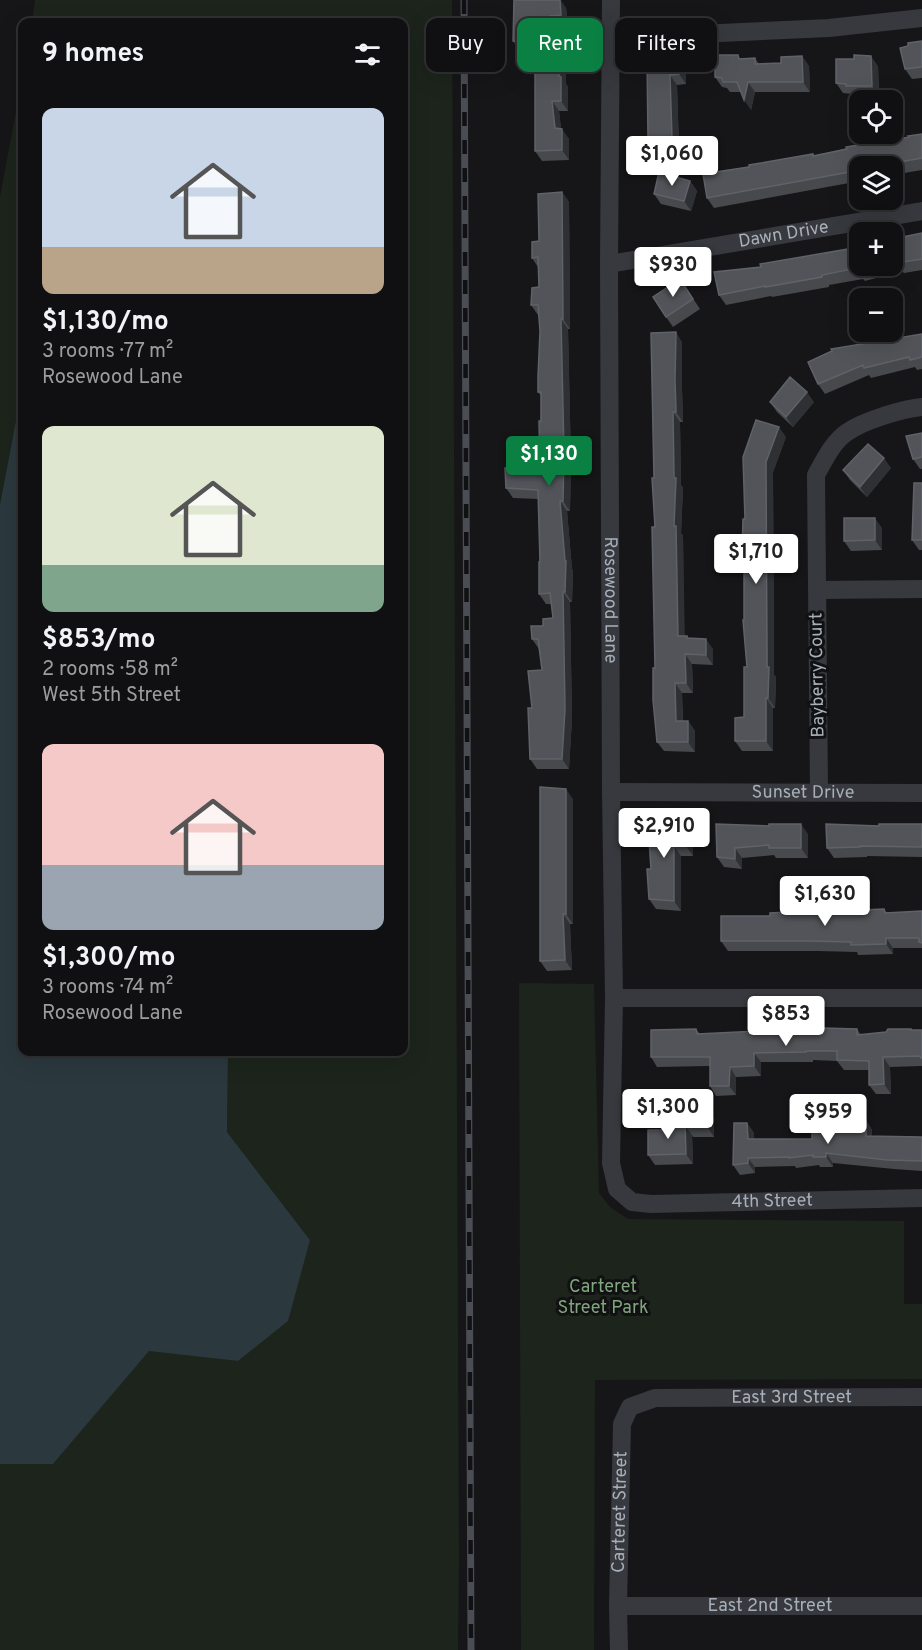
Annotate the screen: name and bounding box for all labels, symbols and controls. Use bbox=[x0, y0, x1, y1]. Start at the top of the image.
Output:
chip: Buy bbox=[426, 18, 505, 72]
chip: Rent bbox=[517, 18, 603, 72]
chip: Filters bbox=[615, 18, 717, 72]
text: 9 homes bbox=[42, 38, 144, 71]
icon: filters bbox=[351, 38, 384, 71]
map controls bbox=[849, 90, 903, 342]
button: locate bbox=[849, 90, 903, 144]
pin: $1,060 bbox=[623, 136, 721, 187]
text: $1,060 bbox=[640, 142, 704, 168]
icon: home bbox=[159, 147, 267, 255]
button: layers bbox=[849, 156, 903, 210]
street label: Dawn Drive bbox=[737, 215, 830, 253]
button: + bbox=[849, 222, 903, 276]
pin: $930 bbox=[637, 247, 709, 298]
text: $930 bbox=[648, 253, 698, 279]
button: − bbox=[849, 288, 903, 342]
text: $1,130/mo bbox=[42, 306, 169, 339]
text: 3 rooms · 77 m² bbox=[42, 339, 173, 365]
text: Rosewood Lane bbox=[42, 365, 183, 391]
pin: $1,130 bbox=[500, 436, 598, 487]
text: $1,130 bbox=[520, 442, 578, 468]
icon: home bbox=[159, 465, 267, 573]
pin: $1,710 bbox=[707, 534, 805, 585]
street label: Rosewood Lane bbox=[599, 537, 622, 663]
text: $1,710 bbox=[728, 540, 784, 566]
street label: Bayberry Court bbox=[805, 612, 831, 738]
text: $853/mo bbox=[42, 624, 155, 657]
text: 2 rooms · 58 m² bbox=[42, 657, 178, 683]
text: West 5th Street bbox=[42, 683, 181, 709]
street label: Sunset Drive bbox=[752, 781, 854, 804]
icon: home bbox=[159, 783, 267, 891]
pin: $2,910 bbox=[615, 808, 713, 859]
text: $2,910 bbox=[633, 814, 695, 840]
pin: $1,630 bbox=[776, 876, 874, 927]
text: $1,630 bbox=[794, 882, 856, 908]
text: $1,300/mo bbox=[42, 942, 176, 975]
text: 3 rooms · 74 m² bbox=[42, 975, 173, 1001]
pin: $853 bbox=[750, 996, 822, 1047]
text: Rosewood Lane bbox=[42, 1001, 183, 1027]
text: $853 bbox=[762, 1002, 810, 1028]
pin: $1,300 bbox=[619, 1089, 717, 1140]
pin: $959 bbox=[792, 1094, 864, 1145]
text: $1,300 bbox=[636, 1095, 700, 1121]
text: $959 bbox=[804, 1100, 852, 1126]
street label: 4th Street bbox=[731, 1189, 813, 1214]
park label: Carteret Street Park bbox=[558, 1276, 648, 1320]
street label: East 3rd Street bbox=[731, 1386, 852, 1409]
street label: Carteret Street bbox=[607, 1451, 633, 1573]
street label: East 2nd Street bbox=[708, 1595, 832, 1618]

